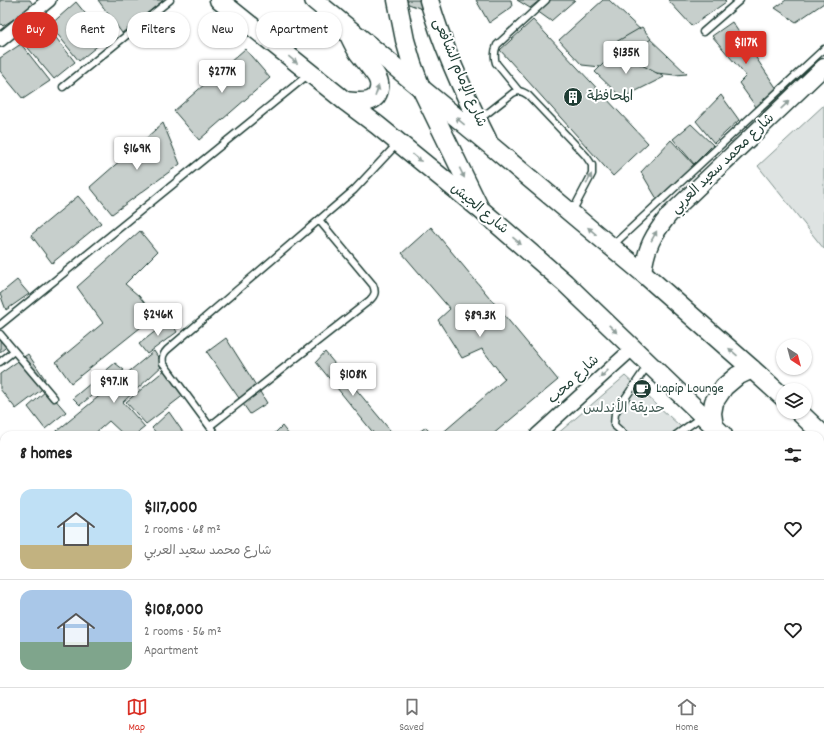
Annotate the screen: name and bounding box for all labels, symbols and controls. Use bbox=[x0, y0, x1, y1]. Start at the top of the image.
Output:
chip: Buy bbox=[12, 12, 58, 48]
chip: Rent bbox=[66, 12, 119, 48]
chip: Filters bbox=[127, 12, 190, 48]
chip: New bbox=[198, 12, 248, 48]
chip: Apartment bbox=[256, 12, 342, 48]
street label: شارع الإمام الشافعى bbox=[427, 15, 491, 131]
pin: $117K bbox=[718, 31, 774, 65]
text: $117K bbox=[734, 34, 758, 53]
pin: $135K bbox=[598, 41, 654, 75]
text: $135K bbox=[612, 44, 640, 63]
one-way arrow bbox=[288, 55, 299, 64]
pin: $277K bbox=[194, 60, 250, 94]
text: $277K bbox=[208, 63, 236, 82]
one-way arrow bbox=[375, 85, 381, 97]
building icon: المحافظة bbox=[562, 86, 584, 108]
place label: المحافظة bbox=[587, 87, 633, 107]
one-way arrow bbox=[780, 100, 790, 110]
street label: شارع محمد سعيد العربي bbox=[667, 109, 780, 220]
one-way arrow bbox=[455, 116, 466, 125]
pin: $169K bbox=[109, 137, 165, 171]
text: $169K bbox=[123, 140, 151, 159]
one-way arrow bbox=[412, 154, 423, 162]
one-way arrow bbox=[459, 168, 465, 179]
one-way arrow bbox=[586, 173, 593, 185]
street label: شارع الجيش bbox=[446, 179, 512, 239]
one-way arrow bbox=[587, 227, 597, 236]
one-way arrow bbox=[650, 230, 657, 242]
one-way arrow bbox=[511, 237, 522, 246]
pin: $246K bbox=[130, 303, 186, 337]
pin: $89.3K bbox=[447, 304, 513, 338]
text: $246K bbox=[143, 306, 173, 325]
text: $89.3K bbox=[464, 307, 496, 326]
one-way arrow bbox=[608, 324, 618, 334]
north arrow bbox=[776, 339, 812, 375]
map controls bbox=[776, 339, 812, 419]
one-way arrow bbox=[729, 348, 738, 357]
street label: شارع محب bbox=[544, 351, 604, 409]
pin: $108K bbox=[325, 363, 381, 397]
text: $108K bbox=[339, 366, 367, 385]
one-way arrow bbox=[599, 369, 608, 378]
pin: $97.1K bbox=[81, 370, 147, 404]
text: $97.1K bbox=[100, 373, 128, 392]
cafe icon: Lapip Lounge bbox=[631, 378, 653, 400]
place label: Lapip Lounge bbox=[656, 379, 724, 399]
button: layers bbox=[776, 383, 812, 419]
park label: حديقة الأندلس bbox=[583, 398, 665, 419]
text: 8 homes bbox=[20, 443, 72, 467]
icon: filters bbox=[782, 444, 804, 466]
text: $117,000 bbox=[144, 497, 198, 521]
icon: home bbox=[52, 505, 100, 553]
icon: heart bbox=[782, 518, 804, 540]
text: 2 rooms · 68 m² bbox=[144, 521, 221, 540]
text: شارع محمد سعيد العربي bbox=[144, 542, 272, 561]
text: $108,000 bbox=[144, 599, 203, 623]
icon: home bbox=[52, 606, 100, 654]
icon: heart bbox=[782, 619, 804, 641]
text: 2 rooms · 56 m² bbox=[144, 623, 221, 642]
text: Apartment bbox=[144, 642, 198, 661]
tab: Map bbox=[126, 696, 148, 736]
tab: Saved bbox=[399, 696, 424, 736]
tab: Home bbox=[675, 696, 698, 736]

